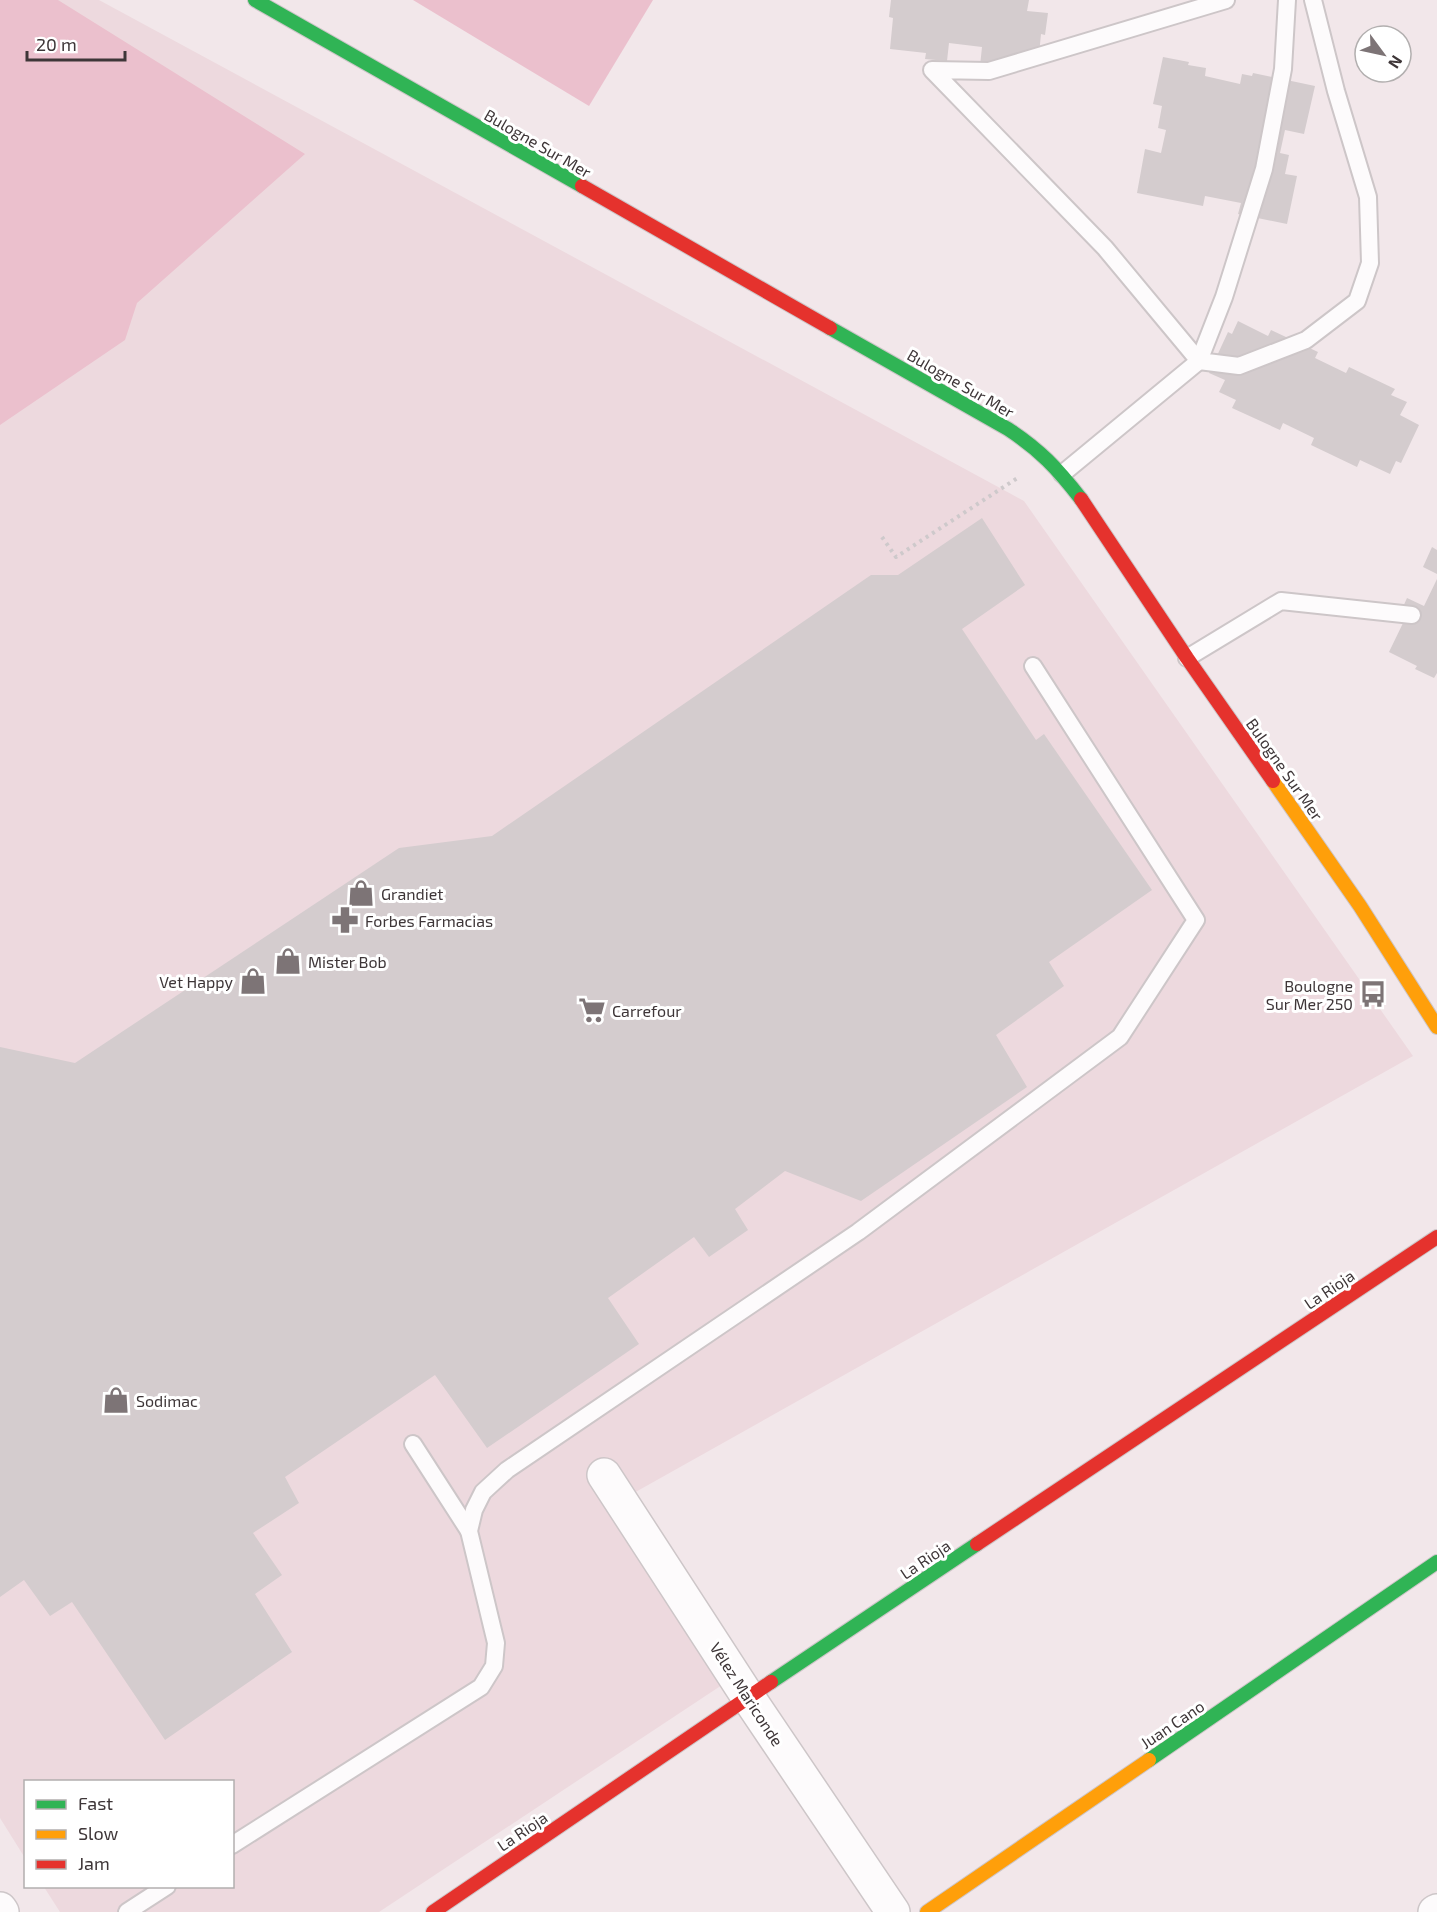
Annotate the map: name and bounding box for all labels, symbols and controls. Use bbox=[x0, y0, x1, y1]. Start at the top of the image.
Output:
scale bar bbox=[27, 24, 124, 62]
north arrow bbox=[1353, 24, 1413, 84]
text: 20 m bbox=[36, 33, 77, 55]
text: N bbox=[1385, 52, 1407, 72]
street label: Bulogne Sur Mer bbox=[481, 105, 595, 182]
street label: Bulogne Sur Mer bbox=[904, 345, 1018, 422]
street label: Bulogne Sur Mer bbox=[1243, 714, 1328, 824]
shop icon: Grandiet bbox=[346, 878, 376, 908]
place label: Grandiet bbox=[381, 884, 443, 903]
pharmacy icon: Forbes Farmacias bbox=[330, 905, 360, 935]
place label: Forbes Farmacias bbox=[365, 911, 493, 930]
shop icon: Mister Bob bbox=[273, 946, 303, 976]
place label: Mister Bob bbox=[308, 952, 387, 971]
shop icon: Vet Happy bbox=[238, 966, 268, 996]
place label: Vet Happy bbox=[159, 972, 234, 991]
place label: Boulogne Sur Mer 250 bbox=[1266, 976, 1353, 1013]
bus stop icon: Boulogne Sur Mer 250 bbox=[1358, 979, 1388, 1009]
supermarket icon: Carrefour bbox=[577, 995, 607, 1025]
place label: Carrefour bbox=[612, 1001, 682, 1020]
street label: La Rioja bbox=[1300, 1265, 1358, 1313]
shop icon: Sodimac bbox=[101, 1385, 131, 1415]
place label: Sodimac bbox=[136, 1391, 198, 1410]
street label: La Rioja bbox=[896, 1535, 954, 1583]
street label: Vélez Mariconde bbox=[706, 1639, 788, 1749]
street label: Juan Cano bbox=[1137, 1696, 1207, 1752]
legend bbox=[24, 1780, 234, 1888]
text: Fast bbox=[78, 1792, 113, 1814]
street label: La Rioja bbox=[493, 1807, 551, 1855]
text: Slow bbox=[78, 1822, 119, 1844]
text: Jam bbox=[78, 1852, 110, 1874]

